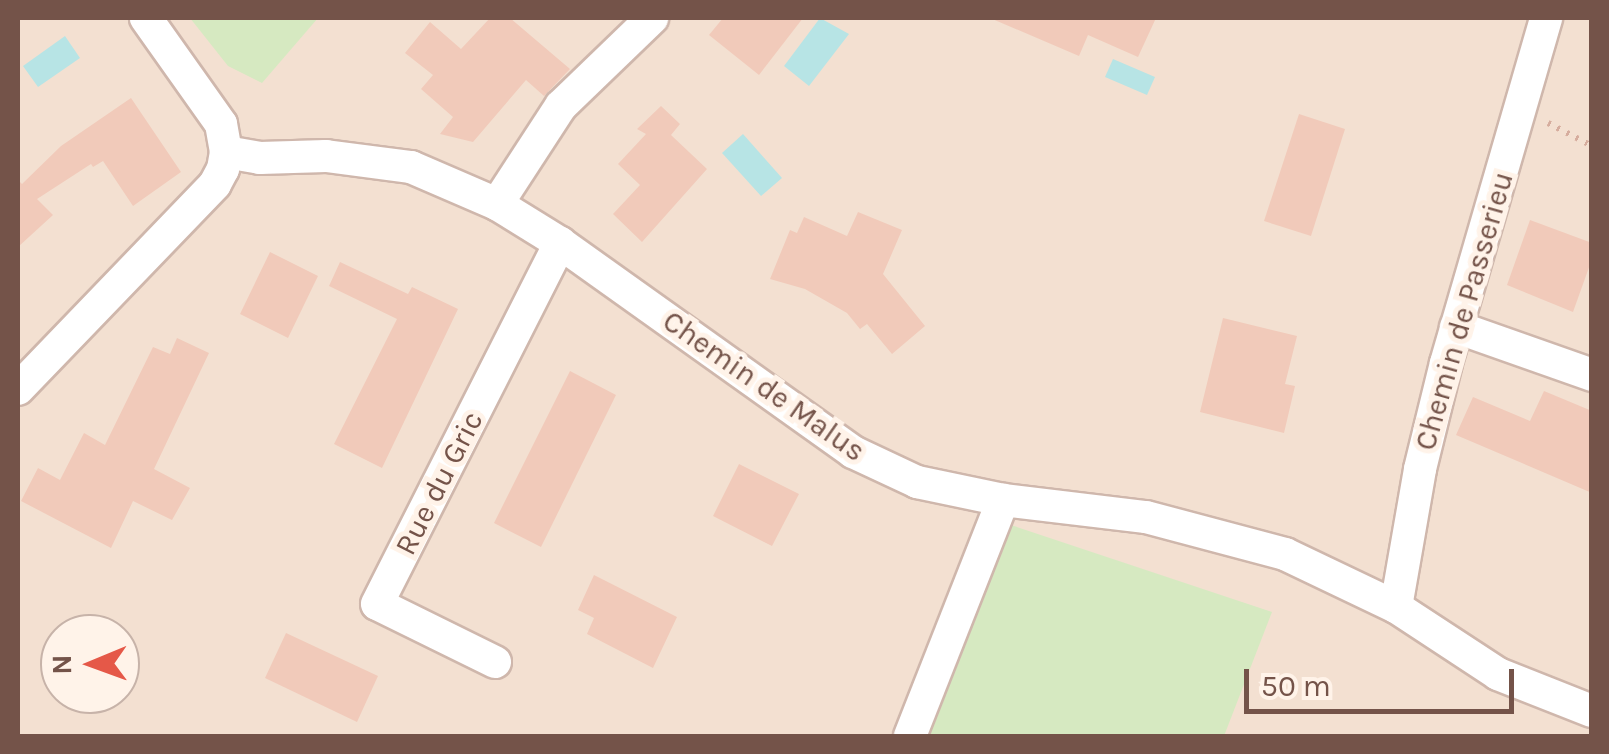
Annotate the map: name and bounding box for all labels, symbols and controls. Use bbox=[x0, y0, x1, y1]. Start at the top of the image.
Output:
street label: Chemin de Passerieu bbox=[1407, 168, 1521, 454]
street label: Chemin de Malus bbox=[656, 303, 872, 469]
street label: Rue du Gric bbox=[387, 405, 491, 561]
north arrow bbox=[40, 614, 140, 714]
scale bar bbox=[1249, 649, 1519, 711]
text: N bbox=[45, 654, 78, 675]
text: 50 m bbox=[1261, 668, 1331, 704]

